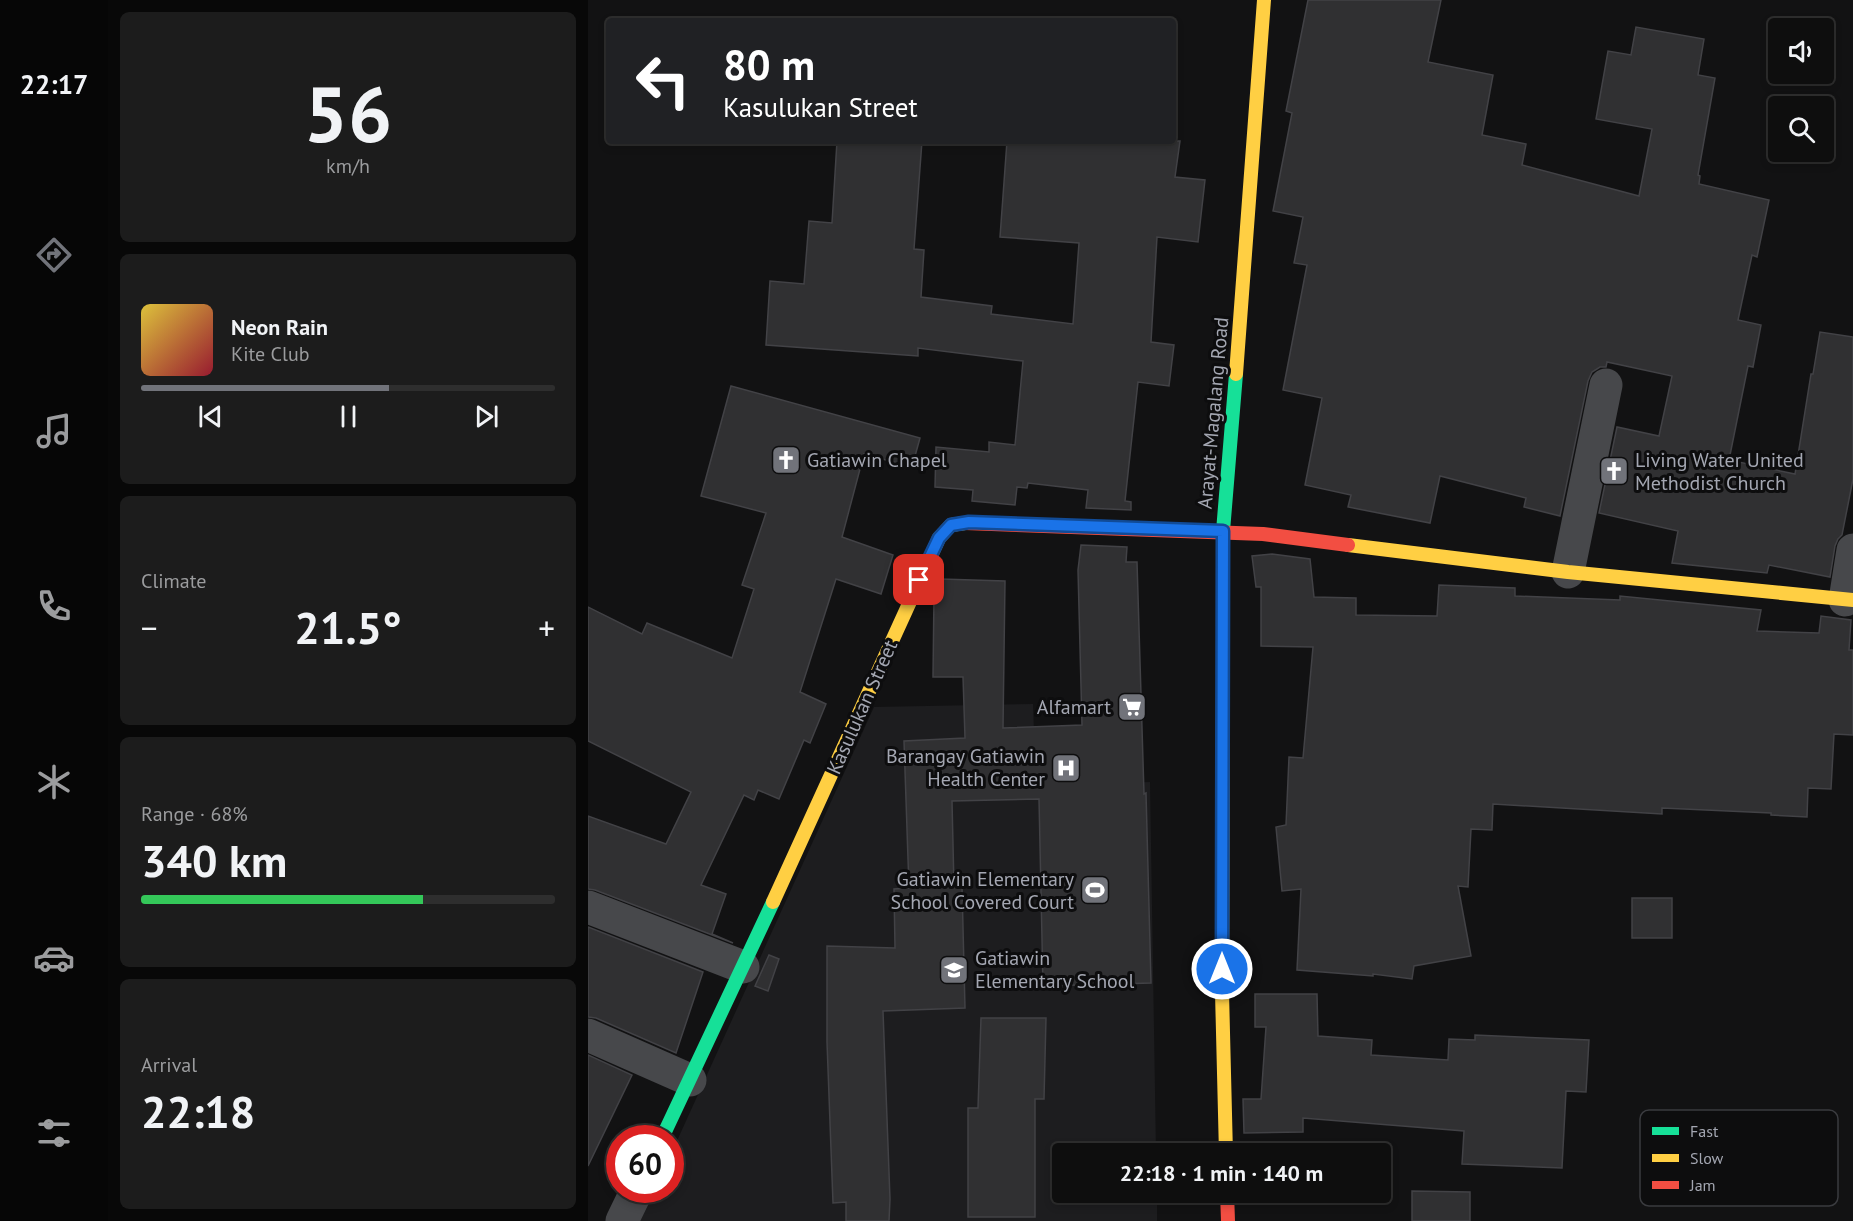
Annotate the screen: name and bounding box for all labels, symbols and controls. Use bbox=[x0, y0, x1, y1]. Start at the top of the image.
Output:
map controls bbox=[1768, 18, 1834, 162]
button: sound bbox=[1768, 18, 1834, 84]
text: 80 m bbox=[723, 37, 815, 92]
icon: left bbox=[624, 42, 702, 120]
text: 56 bbox=[304, 63, 392, 164]
text: 22:17 bbox=[20, 67, 88, 101]
text: Kasulukan Street bbox=[723, 90, 918, 124]
button: search bbox=[1768, 96, 1834, 162]
text: km/h bbox=[326, 153, 370, 179]
icon: directions bbox=[33, 234, 75, 276]
text: Neon Rain bbox=[231, 313, 328, 341]
street label: Arayat-Magalang Road bbox=[1192, 316, 1234, 510]
text: Kite Club bbox=[231, 341, 309, 367]
icon: previous bbox=[194, 400, 227, 433]
icon: pause bbox=[332, 400, 365, 433]
icon: next bbox=[470, 400, 503, 433]
icon: music bbox=[33, 410, 75, 452]
church icon: Gatiawin Chapel bbox=[770, 444, 802, 476]
place label: Gatiawin Chapel bbox=[807, 447, 947, 473]
place label: Living Water United Methodist Church bbox=[1635, 447, 1804, 496]
church icon: Living Water United Methodist Church bbox=[1598, 455, 1630, 487]
pin bbox=[893, 554, 944, 605]
icon: arrive bbox=[902, 563, 935, 596]
text: Climate bbox=[141, 568, 207, 594]
icon: phone bbox=[33, 585, 75, 627]
text: 21.5° bbox=[294, 598, 402, 656]
text: − bbox=[141, 606, 158, 649]
text: + bbox=[538, 606, 555, 649]
street label: Kasulukan Street bbox=[821, 636, 903, 778]
supermarket icon: Alfamart bbox=[1116, 691, 1148, 723]
place label: Alfamart bbox=[1037, 694, 1111, 720]
place label: Barangay Gatiawin Health Center bbox=[886, 743, 1045, 792]
hospital icon: Barangay Gatiawin Health Center bbox=[1050, 752, 1082, 784]
icon: climate bbox=[33, 761, 75, 803]
text: Range · 68% bbox=[141, 801, 248, 827]
text: 340 km bbox=[141, 831, 287, 889]
place label: Gatiawin Elementary School Covered Court bbox=[891, 866, 1075, 915]
sports icon: Gatiawin Elementary School Covered Court bbox=[1079, 874, 1111, 906]
icon: car bbox=[33, 937, 75, 979]
position arrow bbox=[1190, 937, 1254, 1001]
place label: Gatiawin Elementary School bbox=[975, 945, 1135, 994]
school or university icon: Gatiawin Elementary School bbox=[938, 954, 970, 986]
text: Arrival bbox=[141, 1052, 197, 1078]
text: 22:18 bbox=[141, 1082, 255, 1140]
legend bbox=[1640, 1110, 1838, 1206]
icon: filters bbox=[33, 1112, 75, 1154]
text: Fast bbox=[1690, 1121, 1719, 1141]
speed limit sign: 60 bbox=[606, 1125, 684, 1203]
text: Slow bbox=[1690, 1148, 1724, 1168]
text: 22:18 · 1 min · 140 m bbox=[1120, 1159, 1323, 1187]
text: Jam bbox=[1689, 1175, 1716, 1195]

